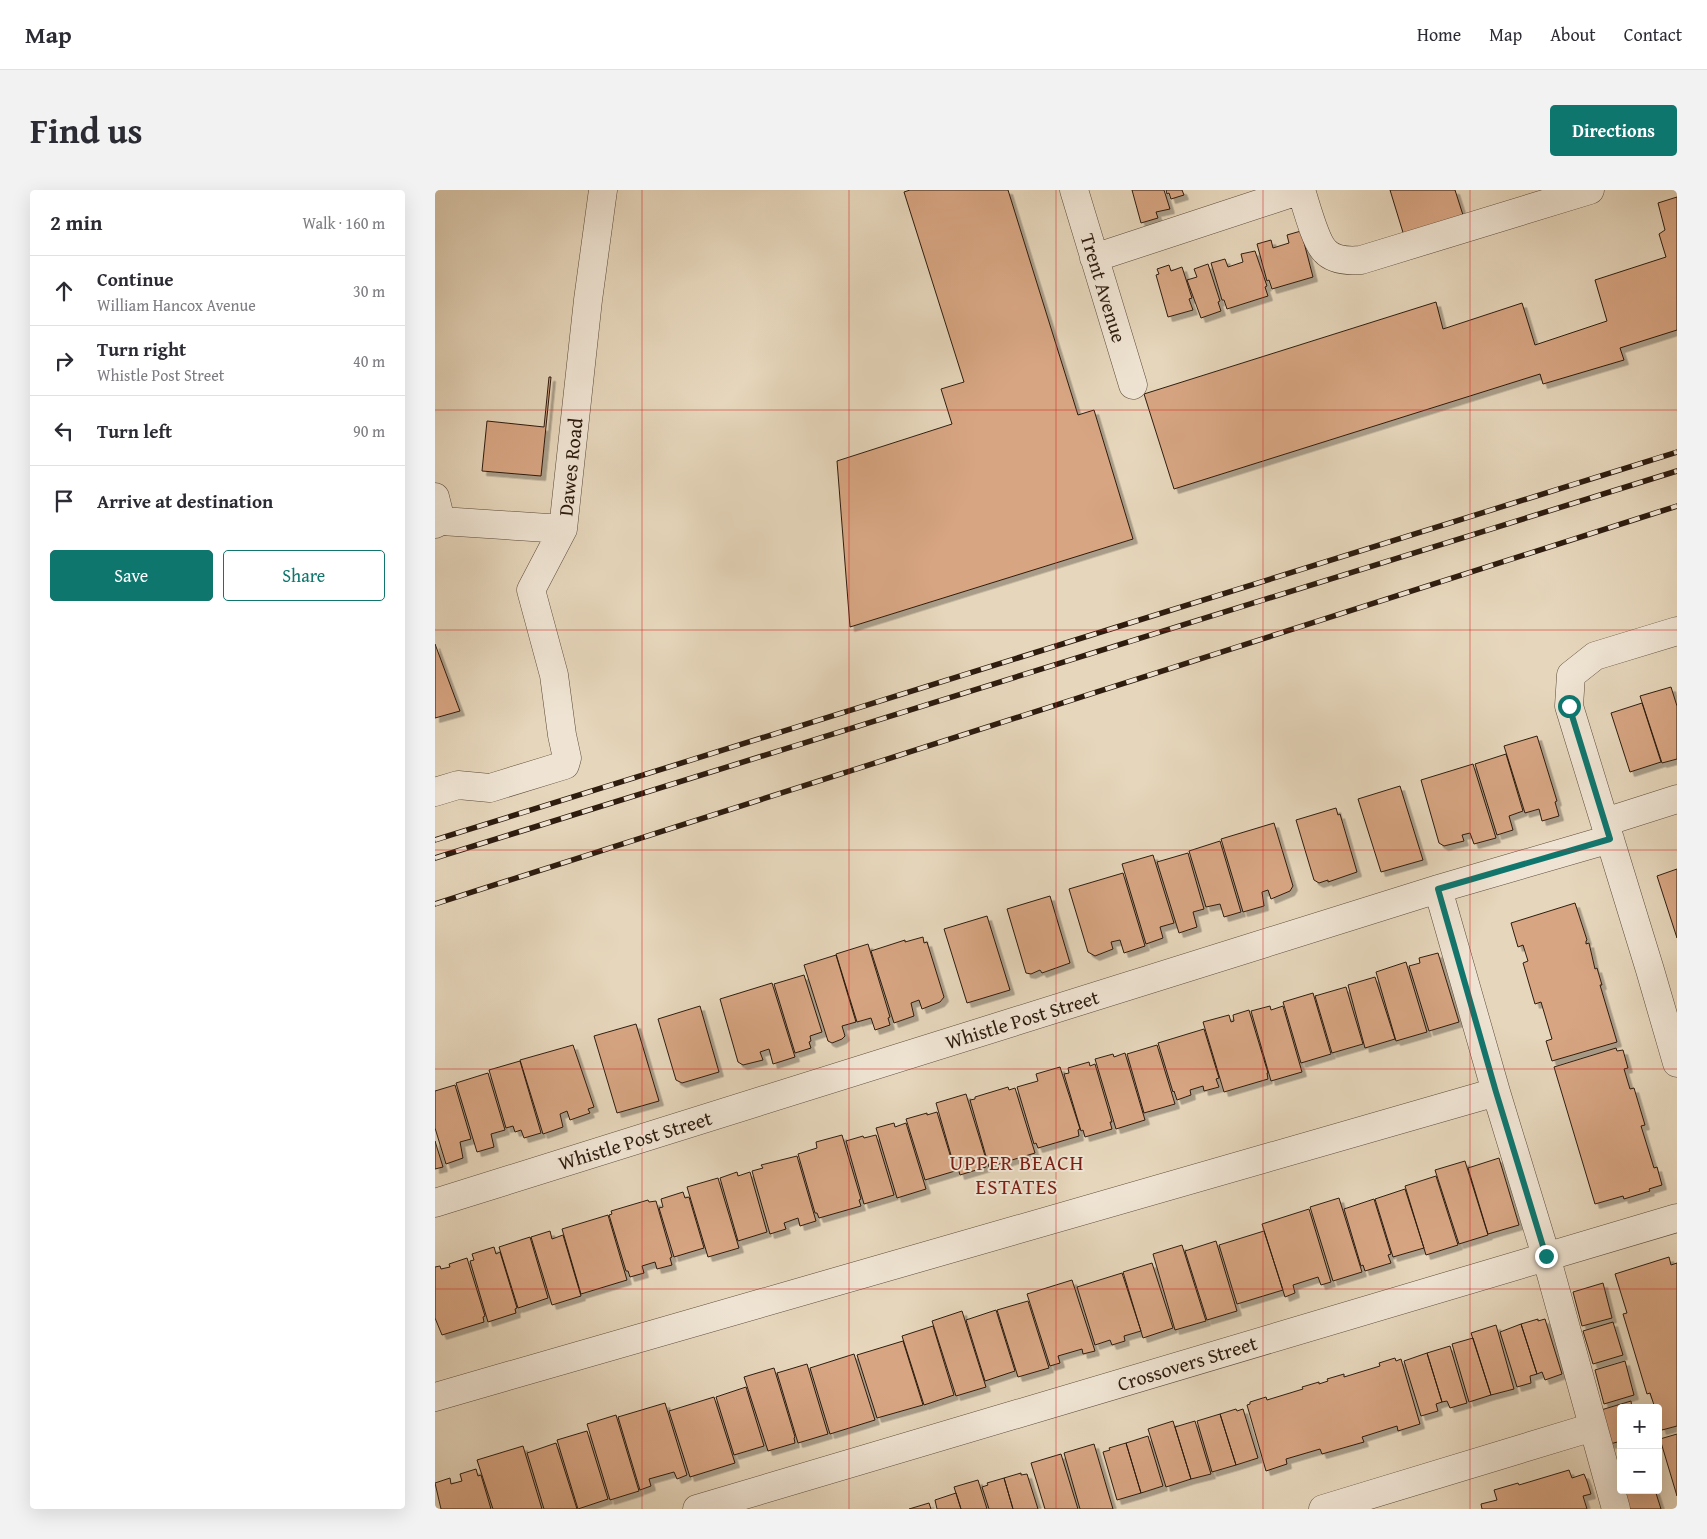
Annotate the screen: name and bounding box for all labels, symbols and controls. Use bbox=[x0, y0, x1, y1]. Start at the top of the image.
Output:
text: Map bbox=[25, 17, 72, 52]
text: Home bbox=[1417, 21, 1461, 48]
text: Map bbox=[1489, 21, 1522, 48]
text: About bbox=[1550, 21, 1596, 48]
text: Contact bbox=[1624, 21, 1682, 48]
text: Find us bbox=[30, 105, 143, 156]
button: Directions bbox=[1550, 105, 1677, 156]
text: 2 min bbox=[50, 207, 102, 238]
text: Walk · 160 m bbox=[302, 211, 385, 235]
street label: Trent Avenue bbox=[1074, 230, 1134, 346]
text: Continue bbox=[97, 265, 174, 293]
icon: ahead bbox=[50, 277, 78, 305]
text: 30 m bbox=[353, 279, 385, 303]
text: William Hancox Avenue bbox=[97, 293, 256, 317]
text: Turn right bbox=[97, 335, 186, 363]
icon: right bbox=[50, 347, 78, 375]
text: 40 m bbox=[353, 349, 385, 373]
text: Whistle Post Street bbox=[97, 363, 224, 387]
street label: Dawes Road bbox=[550, 416, 590, 518]
icon: left bbox=[50, 417, 78, 445]
text: Turn left bbox=[97, 417, 172, 445]
text: 90 m bbox=[353, 419, 385, 443]
icon: arrive bbox=[50, 487, 78, 515]
text: Arrive at destination bbox=[97, 487, 273, 515]
button: Save bbox=[50, 550, 213, 601]
button: Share bbox=[223, 550, 385, 601]
route start bbox=[1558, 695, 1581, 718]
street label: Whistle Post Street bbox=[942, 982, 1102, 1056]
street label: Whistle Post Street bbox=[555, 1103, 715, 1177]
district label: UPPER BEACH ESTATES bbox=[949, 1147, 1085, 1202]
route end bbox=[1535, 1245, 1558, 1268]
street label: Crossovers Street bbox=[1114, 1328, 1260, 1398]
map controls bbox=[1617, 1404, 1662, 1494]
button: + bbox=[1617, 1404, 1662, 1449]
button: − bbox=[1617, 1449, 1662, 1494]

